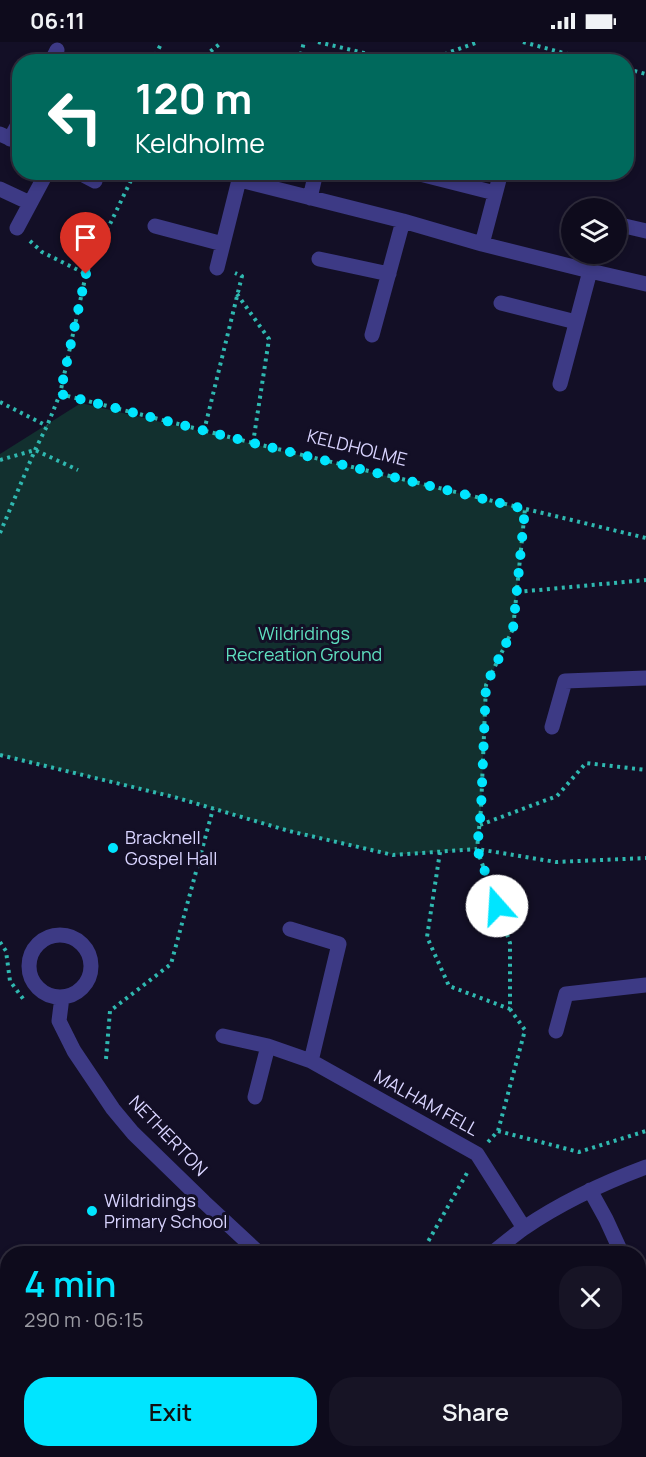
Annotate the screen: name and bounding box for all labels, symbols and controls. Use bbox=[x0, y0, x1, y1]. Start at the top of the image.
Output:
text: 06:11 bbox=[30, 6, 85, 36]
text: 120 m bbox=[135, 69, 252, 127]
icon: left bbox=[36, 78, 114, 156]
text: Keldholme bbox=[135, 124, 265, 161]
map controls bbox=[561, 198, 627, 264]
button: layers bbox=[561, 198, 627, 264]
pin bbox=[60, 212, 111, 274]
icon: arrive bbox=[69, 221, 102, 254]
street label: KELDHOLME bbox=[305, 423, 410, 471]
park label: Wildridings Recreation Ground bbox=[226, 621, 382, 666]
place label: Bracknell Gospel Hall bbox=[125, 825, 217, 870]
marker: Bracknell Gospel Hall bbox=[106, 841, 120, 855]
position arrow bbox=[465, 874, 529, 938]
street label: MALHAM FELL bbox=[370, 1064, 483, 1141]
street label: NETHERTON bbox=[124, 1090, 213, 1181]
place label: Wildridings Primary School bbox=[104, 1188, 228, 1233]
marker: Wildridings Primary School bbox=[85, 1204, 99, 1218]
text: 4 min bbox=[24, 1259, 116, 1308]
button: close bbox=[559, 1266, 622, 1329]
text: 290 m · 06:15 bbox=[24, 1306, 143, 1333]
button: Exit bbox=[24, 1377, 317, 1446]
button: Share bbox=[329, 1377, 622, 1446]

